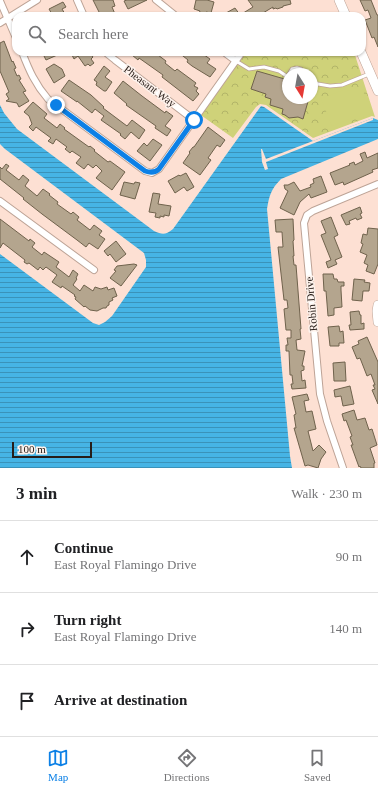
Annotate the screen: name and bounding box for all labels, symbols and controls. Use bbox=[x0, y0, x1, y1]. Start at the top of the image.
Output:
search box bbox=[12, 12, 366, 56]
icon: search bbox=[26, 23, 48, 45]
text: Search here bbox=[58, 26, 128, 42]
street label: Pheasant Way bbox=[122, 63, 179, 110]
north arrow bbox=[282, 68, 318, 104]
route end bbox=[47, 96, 65, 114]
route start bbox=[185, 111, 203, 129]
street label: Robin Drive bbox=[303, 276, 319, 332]
scale bar bbox=[12, 440, 92, 459]
text: 100 m bbox=[18, 443, 46, 455]
text: 3 min bbox=[16, 484, 57, 503]
text: Walk · 230 m bbox=[291, 486, 362, 501]
text: Continue bbox=[54, 540, 113, 556]
icon: ahead bbox=[16, 546, 38, 568]
text: 90 m bbox=[336, 549, 362, 564]
text: East Royal Flamingo Drive bbox=[54, 557, 197, 572]
text: Turn right bbox=[54, 612, 121, 628]
icon: right bbox=[16, 618, 38, 640]
text: 140 m bbox=[329, 621, 362, 636]
text: East Royal Flamingo Drive bbox=[54, 629, 197, 644]
icon: arrive bbox=[16, 690, 38, 712]
text: Arrive at destination bbox=[54, 692, 187, 708]
tab: Map bbox=[47, 747, 69, 783]
tab: Directions bbox=[164, 747, 209, 783]
tab: Saved bbox=[304, 747, 331, 783]

